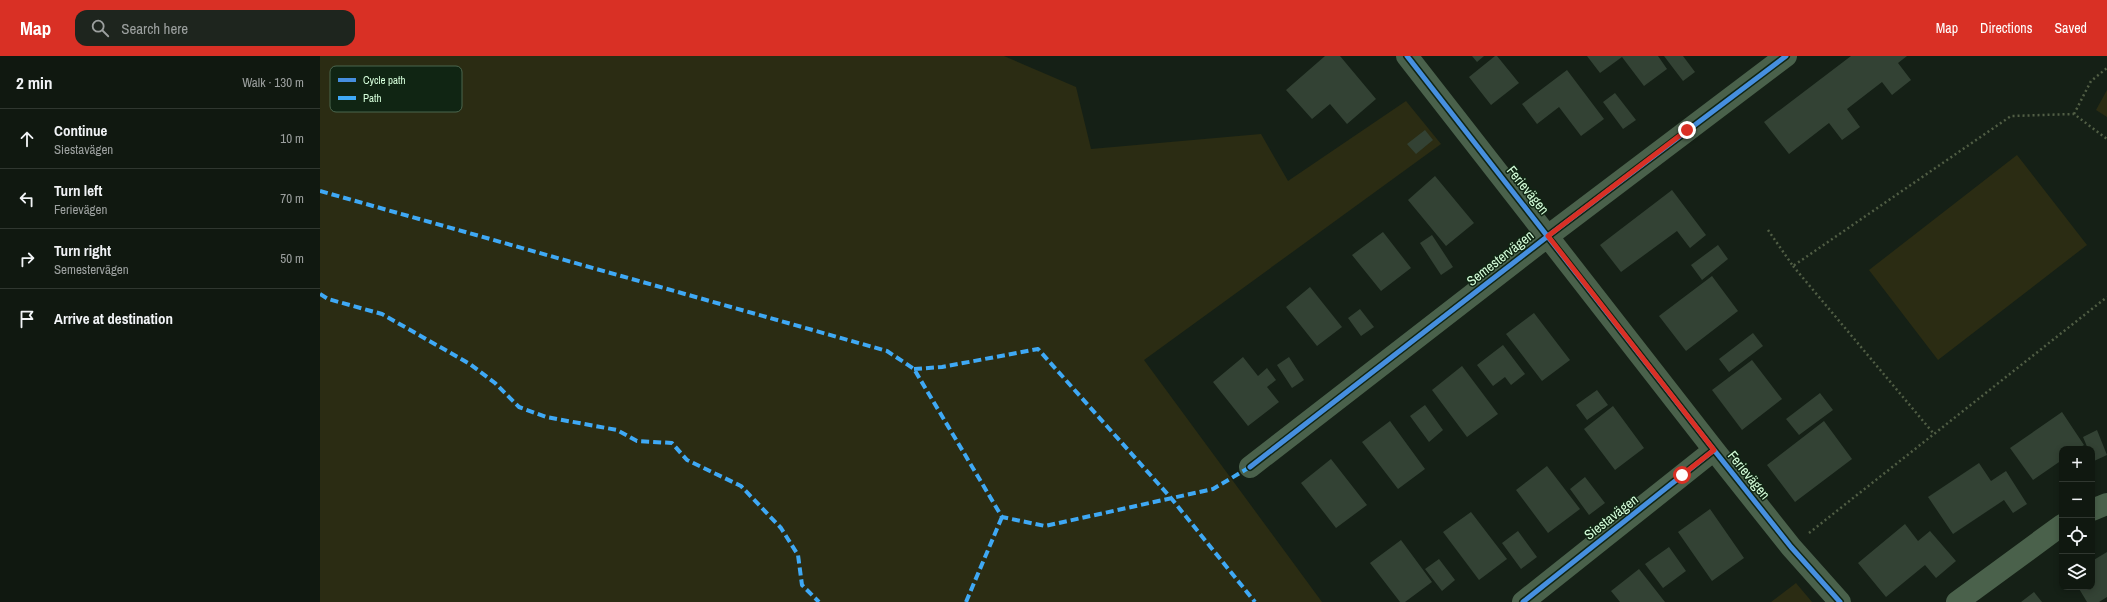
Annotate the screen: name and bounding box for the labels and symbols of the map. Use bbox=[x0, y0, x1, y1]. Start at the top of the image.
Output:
legend bbox=[330, 66, 462, 112]
text: Cycle path bbox=[363, 73, 406, 87]
text: Path bbox=[363, 91, 382, 105]
route end bbox=[1678, 121, 1696, 139]
street label: Ferievägen bbox=[1503, 162, 1553, 218]
street label: Semestervägen bbox=[1463, 226, 1537, 290]
street label: Ferievägen bbox=[1724, 447, 1774, 503]
route start bbox=[1673, 466, 1691, 484]
street label: Siestavägen bbox=[1580, 490, 1642, 544]

